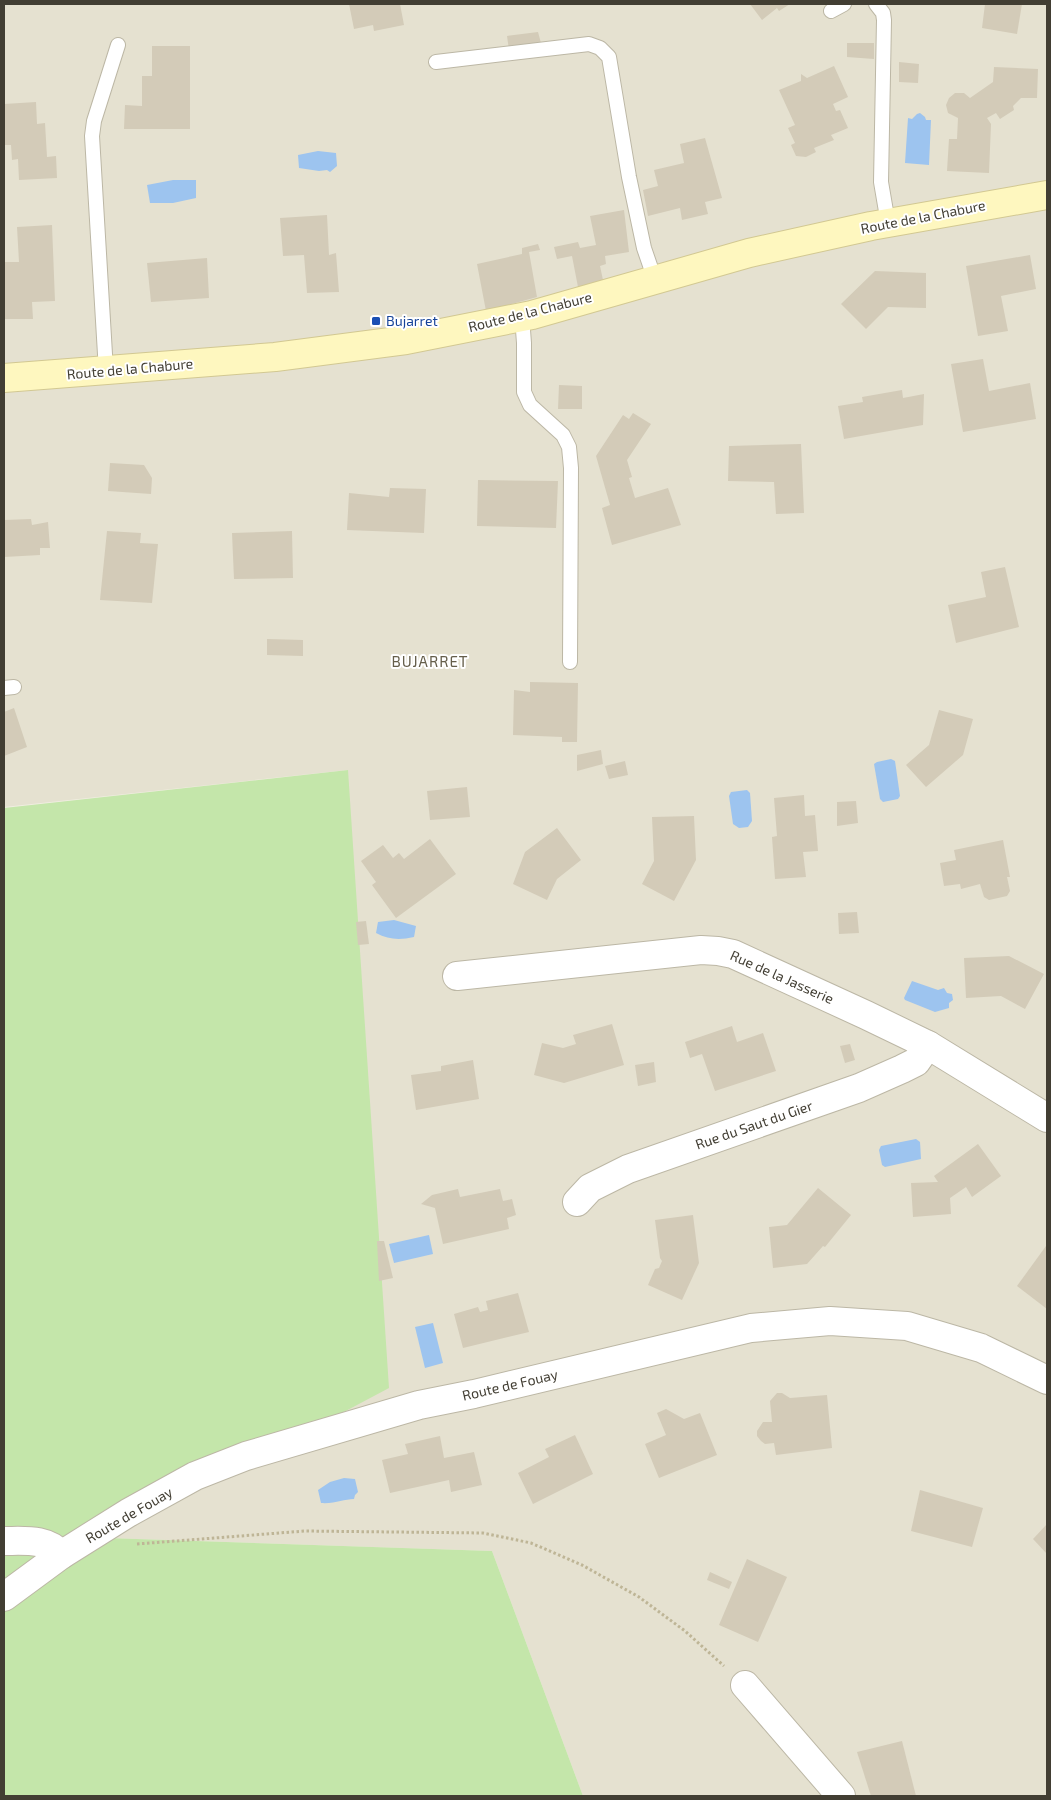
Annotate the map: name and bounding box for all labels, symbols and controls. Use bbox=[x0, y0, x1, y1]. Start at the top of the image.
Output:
street label: Route de la Chabure bbox=[859, 196, 987, 237]
street label: Route de la Chabure bbox=[466, 288, 593, 335]
place label: Bujarret bbox=[386, 312, 438, 329]
marker: Bujarret bbox=[370, 315, 382, 327]
street label: Route de la Chabure bbox=[66, 355, 194, 382]
district label: BUJARRET bbox=[391, 652, 469, 670]
street label: Rue de la Jasserie bbox=[728, 946, 837, 1007]
street label: Rue du Saut du Gier bbox=[693, 1096, 815, 1153]
street label: Route de Fouay bbox=[460, 1365, 560, 1404]
street label: Route de Fouay bbox=[82, 1483, 176, 1546]

